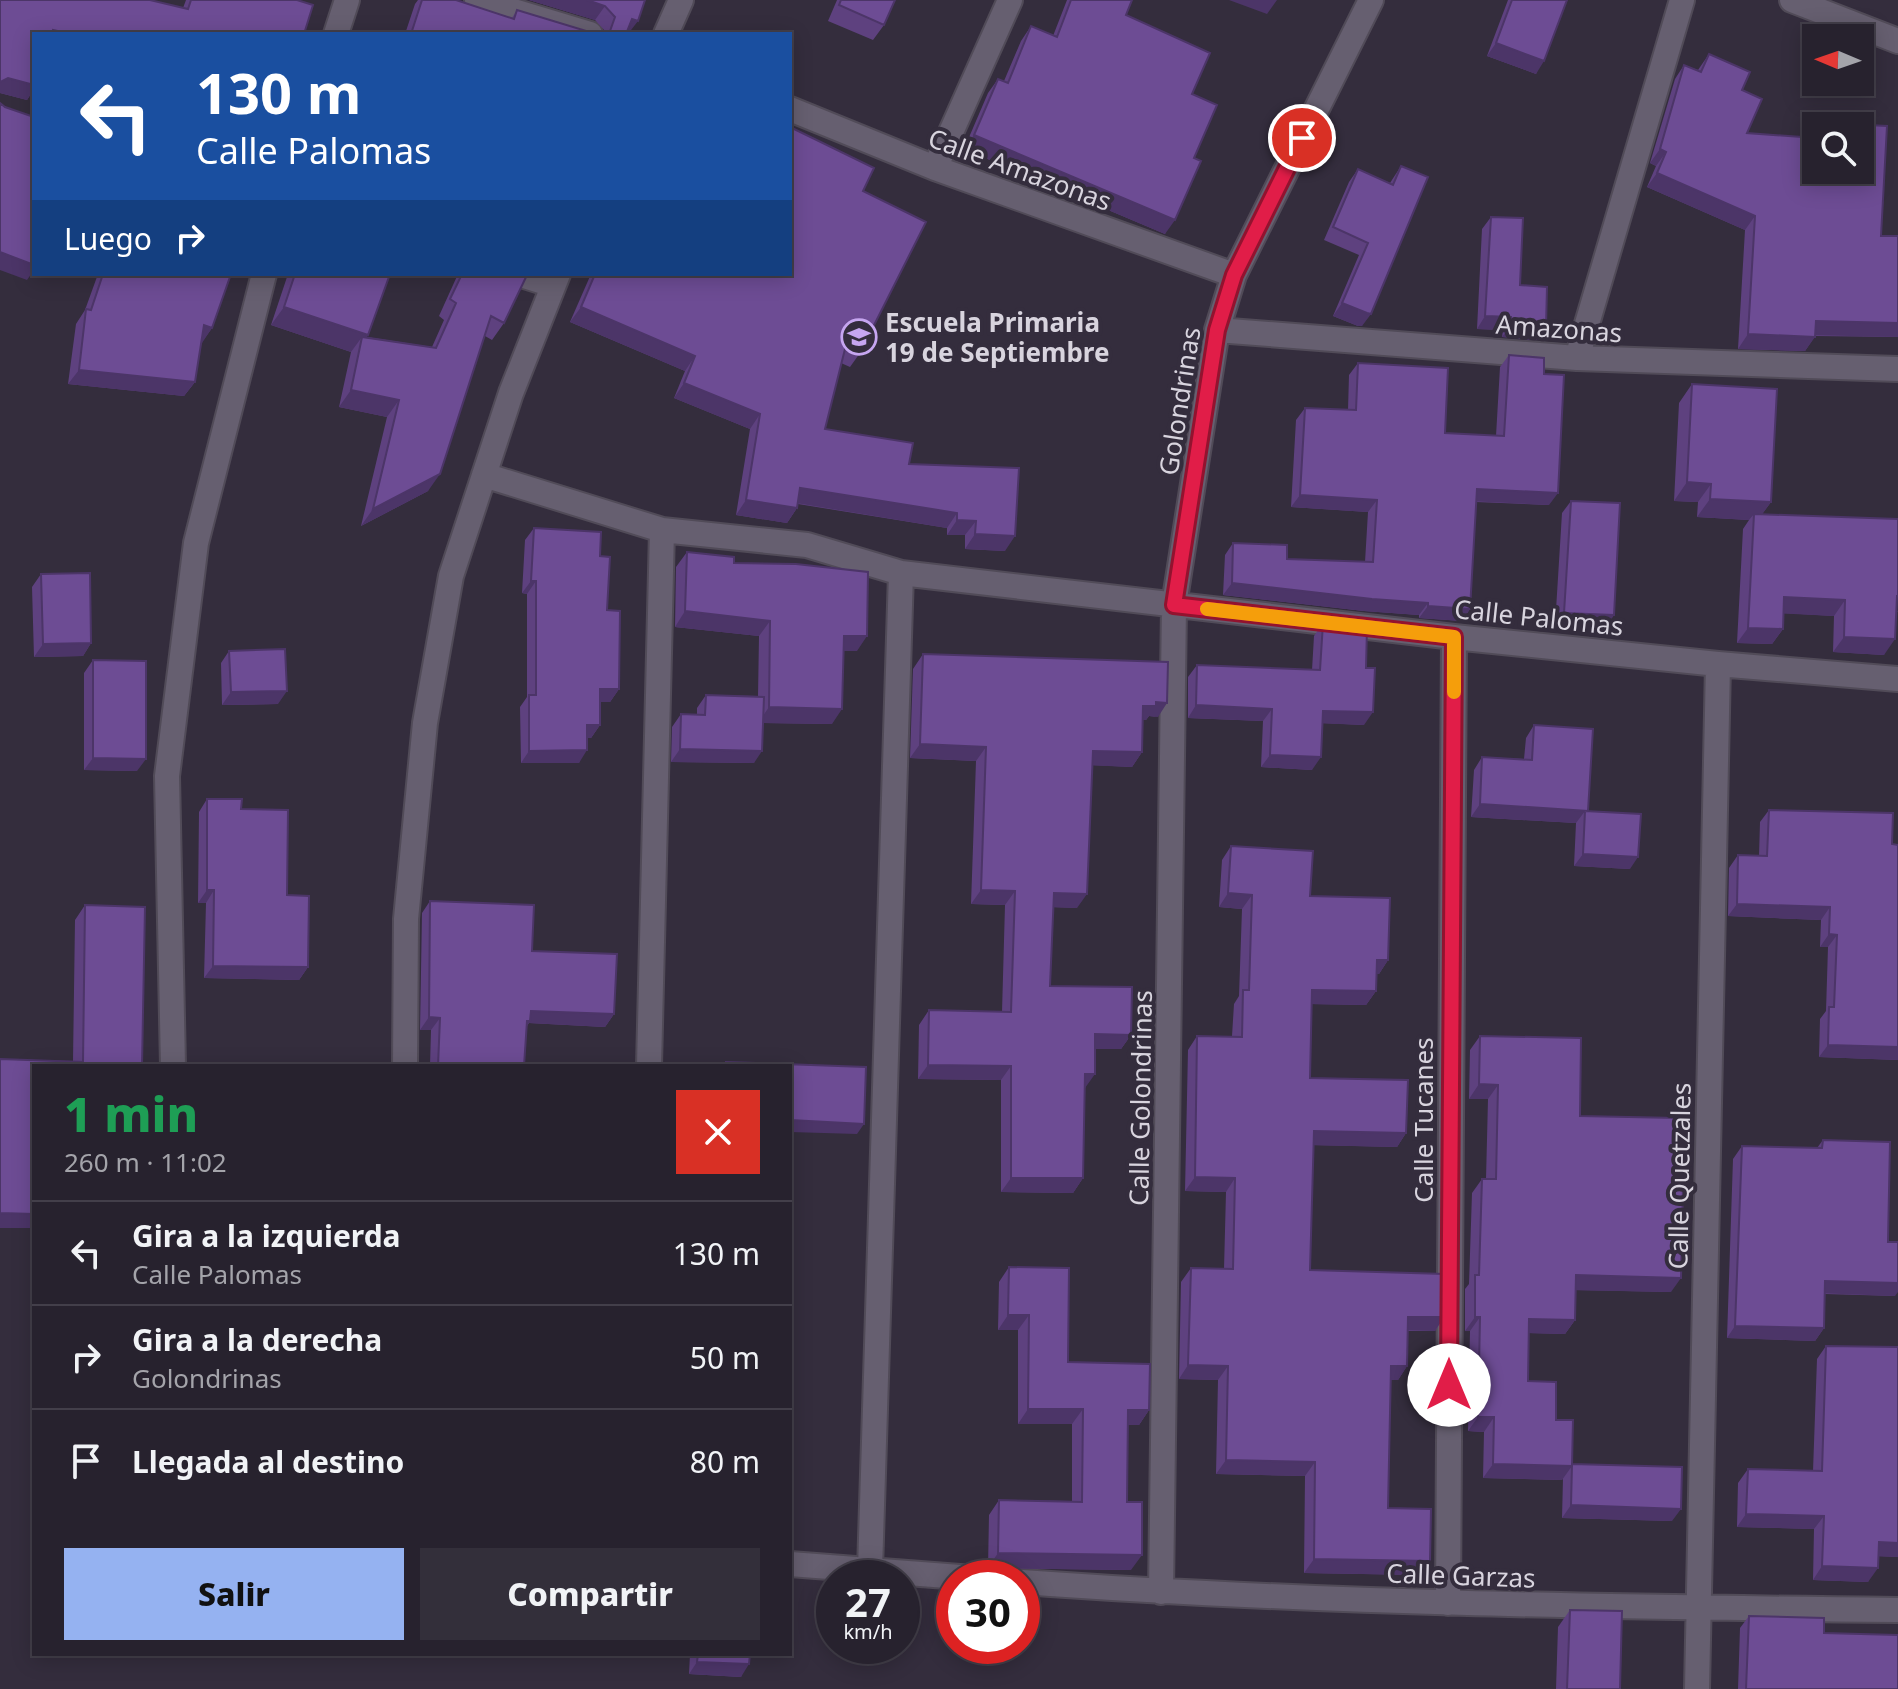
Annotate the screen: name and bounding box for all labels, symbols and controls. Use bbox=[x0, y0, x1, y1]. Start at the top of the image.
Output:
north arrow bbox=[1802, 24, 1874, 96]
map controls bbox=[1802, 24, 1874, 184]
text: 130 m bbox=[196, 54, 361, 130]
icon: left bbox=[64, 64, 168, 168]
pin bbox=[1268, 104, 1336, 172]
button: search bbox=[1802, 112, 1874, 184]
icon: arrive bbox=[1280, 116, 1324, 160]
street label: Calle Amazonas bbox=[923, 119, 1117, 219]
text: Calle Palomas bbox=[196, 126, 431, 175]
icon: right bbox=[168, 216, 212, 260]
text: Luego bbox=[64, 218, 152, 259]
place label: Escuela Primaria 19 de Septiembre bbox=[885, 304, 1109, 370]
street label: Amazonas bbox=[1495, 306, 1623, 350]
school or university icon: Escuela Primaria 19 de Septiembre bbox=[840, 318, 878, 356]
street label: Golondrinas bbox=[1150, 324, 1208, 478]
street label: Calle Palomas bbox=[1453, 590, 1625, 644]
street label: Calle Golondrinas bbox=[1120, 990, 1160, 1206]
street label: Calle Tucanes bbox=[1405, 1037, 1441, 1203]
text: 1 min bbox=[64, 1081, 198, 1146]
street label: Calle Quetzales bbox=[1659, 1082, 1699, 1270]
button: close bbox=[676, 1090, 760, 1174]
text: 260 m · 11:02 bbox=[64, 1144, 227, 1180]
text: Gira a la izquierda bbox=[132, 1215, 401, 1256]
icon: left bbox=[64, 1231, 108, 1275]
text: 130 m bbox=[673, 1233, 760, 1274]
text: Calle Palomas bbox=[132, 1256, 302, 1292]
text: Gira a la derecha bbox=[132, 1319, 382, 1360]
icon: right bbox=[64, 1335, 108, 1379]
text: 50 m bbox=[690, 1337, 760, 1378]
position arrow bbox=[1407, 1343, 1491, 1427]
text: Golondrinas bbox=[132, 1360, 282, 1396]
icon: arrive bbox=[64, 1439, 108, 1483]
text: Llegada al destino bbox=[132, 1441, 404, 1482]
text: 80 m bbox=[690, 1441, 760, 1482]
button: Salir bbox=[64, 1548, 404, 1640]
button: Compartir bbox=[420, 1548, 760, 1640]
street label: Calle Garzas bbox=[1386, 1554, 1536, 1596]
speed limit sign: 30 bbox=[936, 1560, 1040, 1664]
text: 27 bbox=[845, 1574, 891, 1629]
text: km/h bbox=[843, 1618, 893, 1645]

